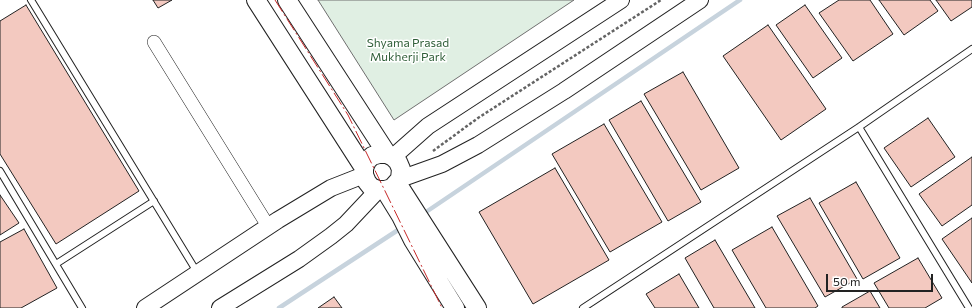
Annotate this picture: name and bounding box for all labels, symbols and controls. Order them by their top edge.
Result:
park label: Shyama Prasad Mukherji Park [367,36,449,64]
scale bar [828,266,935,292]
text: 50 m [833,274,861,288]

